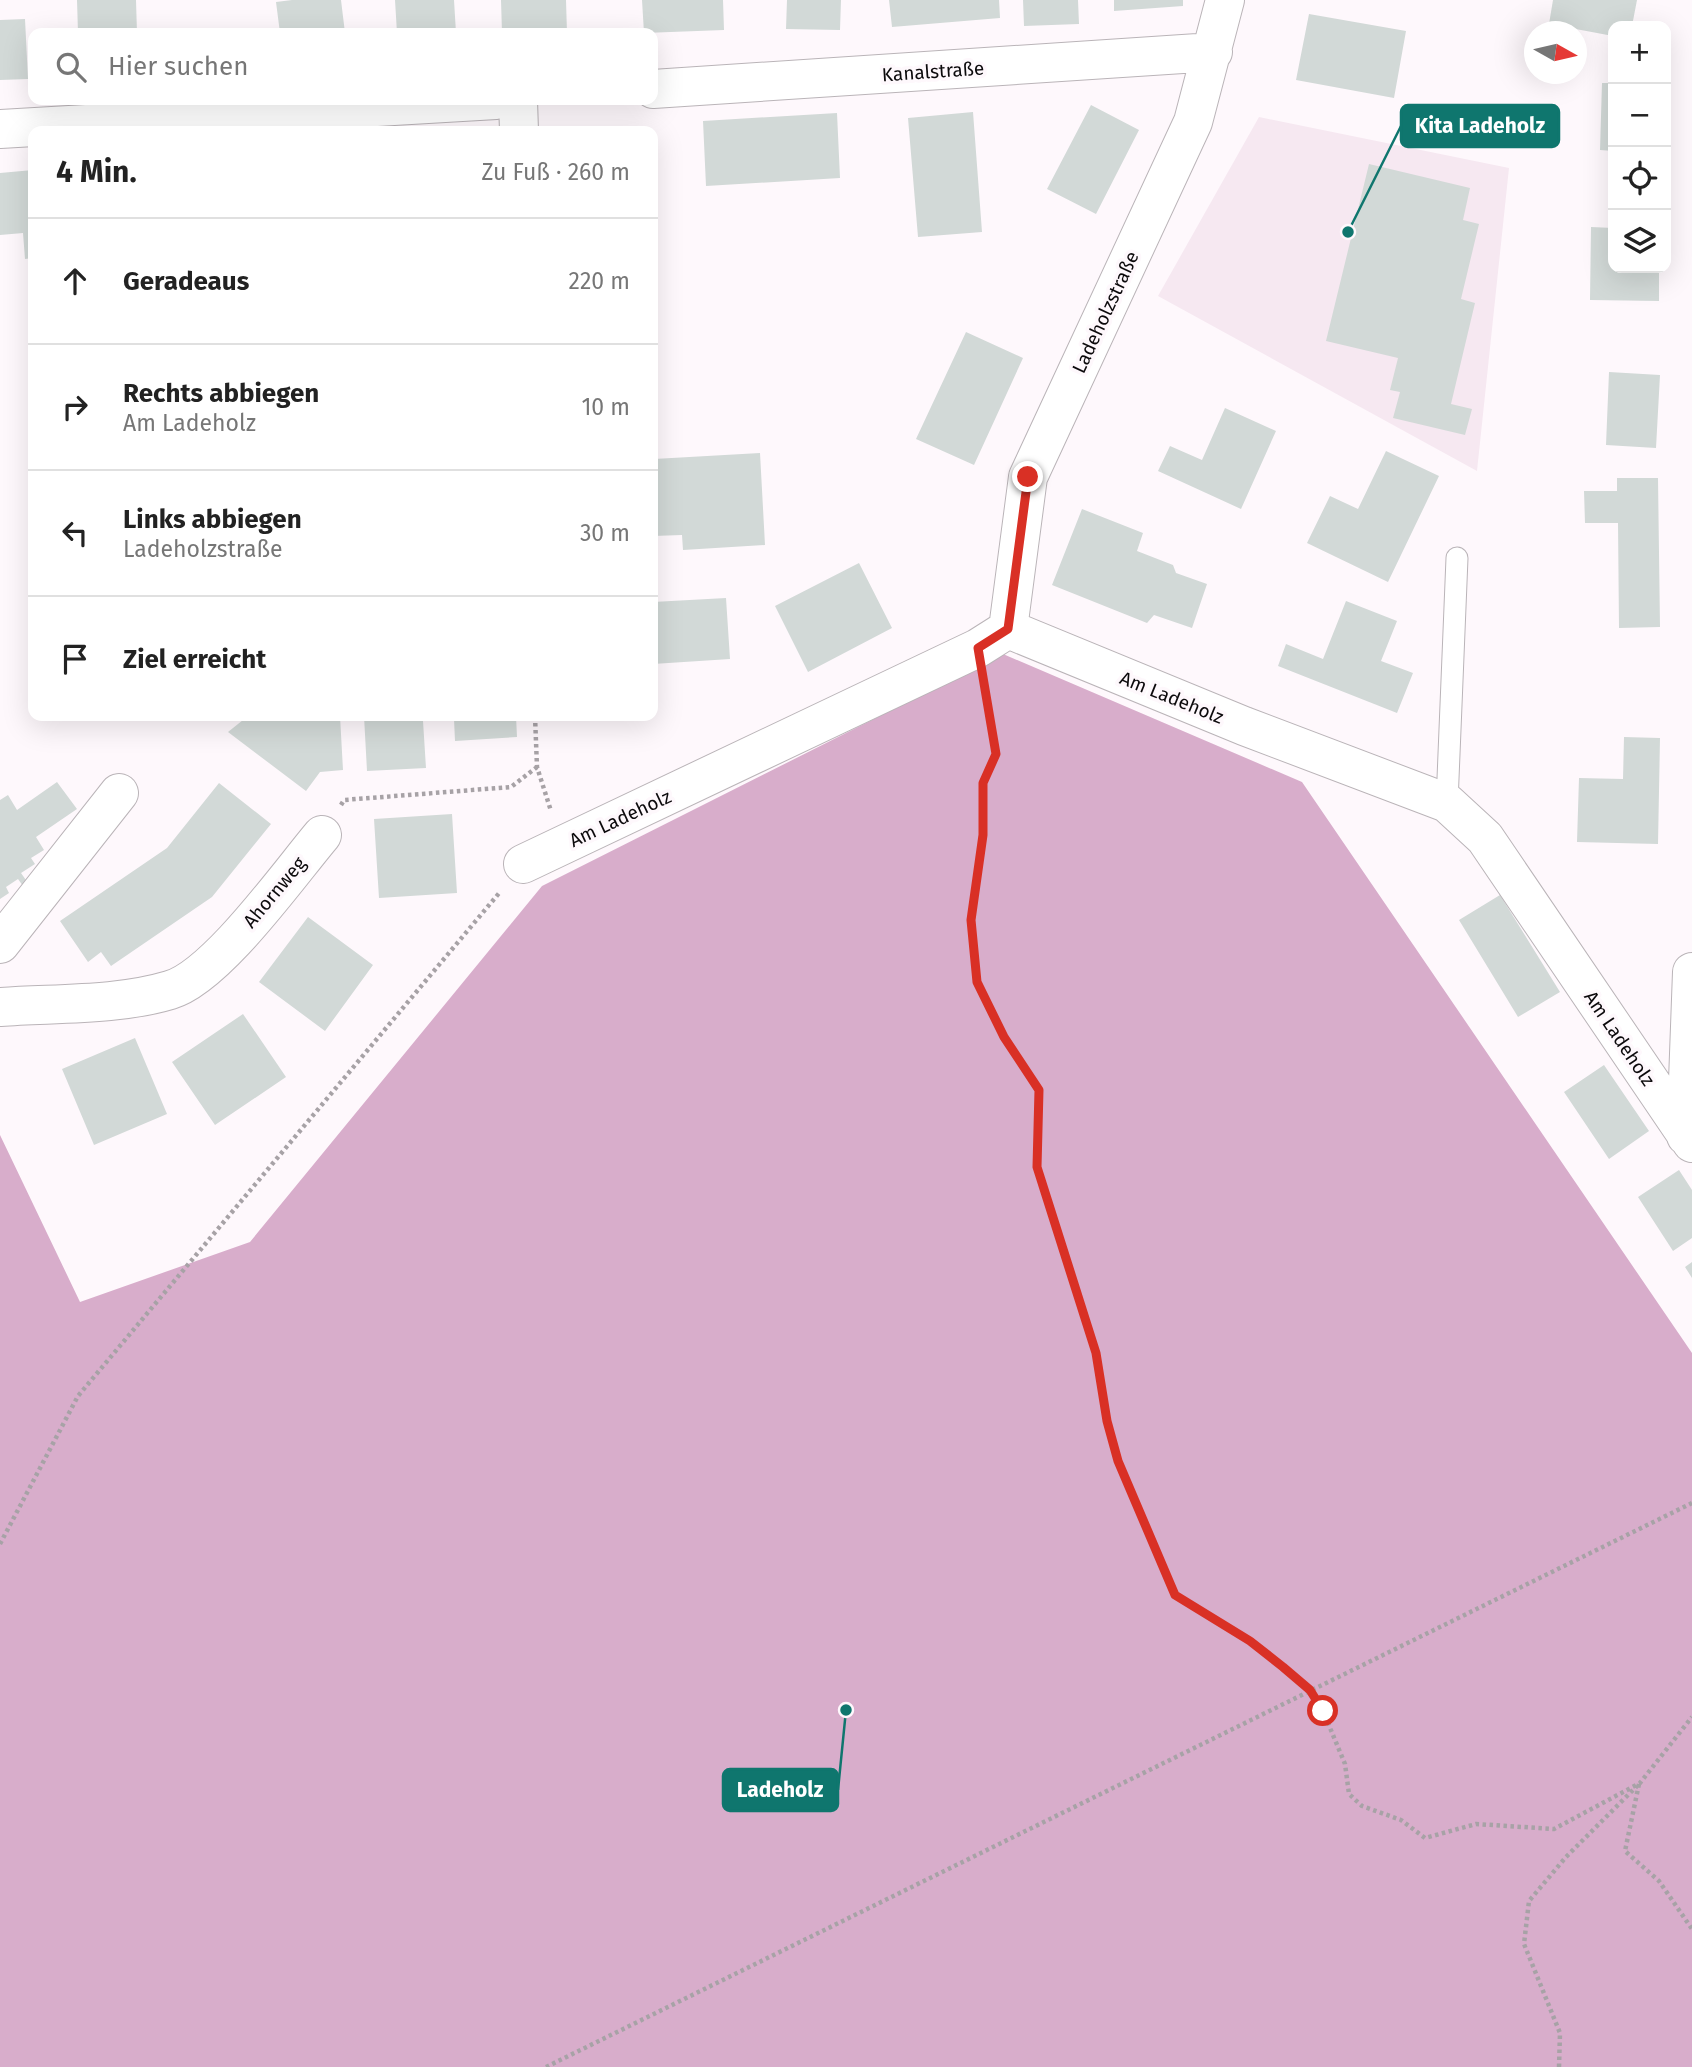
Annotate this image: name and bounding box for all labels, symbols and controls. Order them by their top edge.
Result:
north arrow [1524,21,1587,84]
map controls [1608,21,1671,273]
button: + [1608,21,1671,84]
search box [28,28,658,105]
icon: search [52,48,90,86]
text: Hier suchen [108,51,248,82]
street label: Kanalstraße [881,56,985,87]
button: − [1608,84,1671,147]
callout: Kita Ladeholz [1401,105,1559,147]
text: Kita Ladeholz [1415,113,1545,139]
button: locate [1608,147,1671,210]
text: 4 Min. [56,154,137,190]
text: Zu Fuß · 260 m [482,158,630,186]
button: layers [1608,210,1671,273]
street label: Ladeholzstraße [1067,248,1144,377]
icon: ahead [56,262,94,300]
text: Geradeaus [123,266,249,297]
text: 220 m [569,267,630,295]
text: Rechts abbiegen [123,378,319,409]
icon: right [56,388,94,426]
text: 10 m [581,393,630,421]
text: Am Ladeholz [123,409,256,437]
route end [1012,461,1043,492]
text: Links abbiegen [123,504,302,535]
icon: left [56,514,94,552]
text: 30 m [580,519,630,547]
text: Ladeholzstraße [123,535,283,563]
icon: arrive [56,640,94,678]
text: Ziel erreicht [123,644,266,675]
street label: Am Ladeholz [1117,666,1227,729]
street label: Am Ladeholz [566,785,675,852]
street label: Ahornweg [238,852,311,932]
street label: Am Ladeholz [1579,986,1660,1090]
route start [1307,1695,1338,1726]
callout: Ladeholz [723,1769,838,1811]
text: Ladeholz [737,1777,824,1803]

